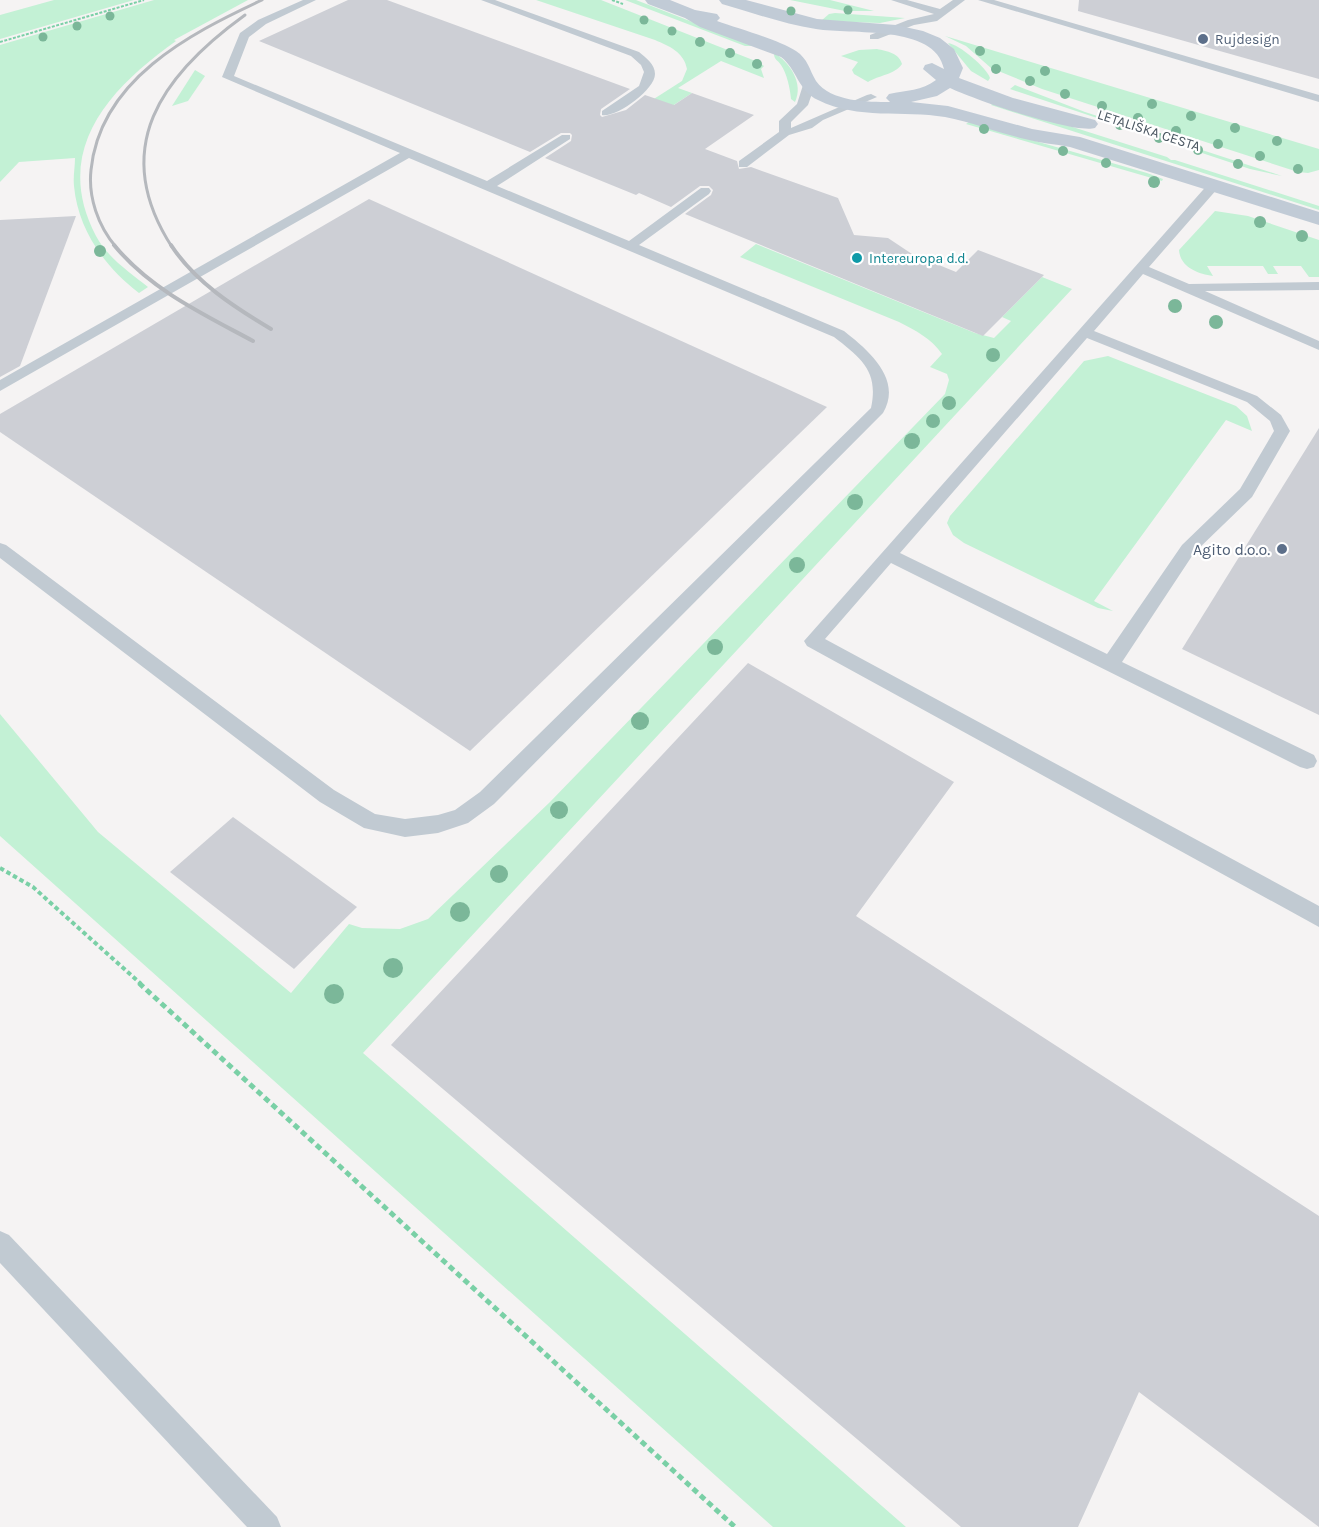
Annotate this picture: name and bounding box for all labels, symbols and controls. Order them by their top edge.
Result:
place label: Rujdesign [1215,31,1280,48]
marker: Rujdesign [1196,32,1210,46]
street label: LETALIŠKA CESTA [1095,106,1202,155]
place label: Intereuropa d.d. [869,250,969,267]
marker: Intereuropa d.d. [850,251,864,265]
place label: Agito d.o.o. [1193,540,1270,559]
marker: Agito d.o.o. [1275,542,1289,556]

